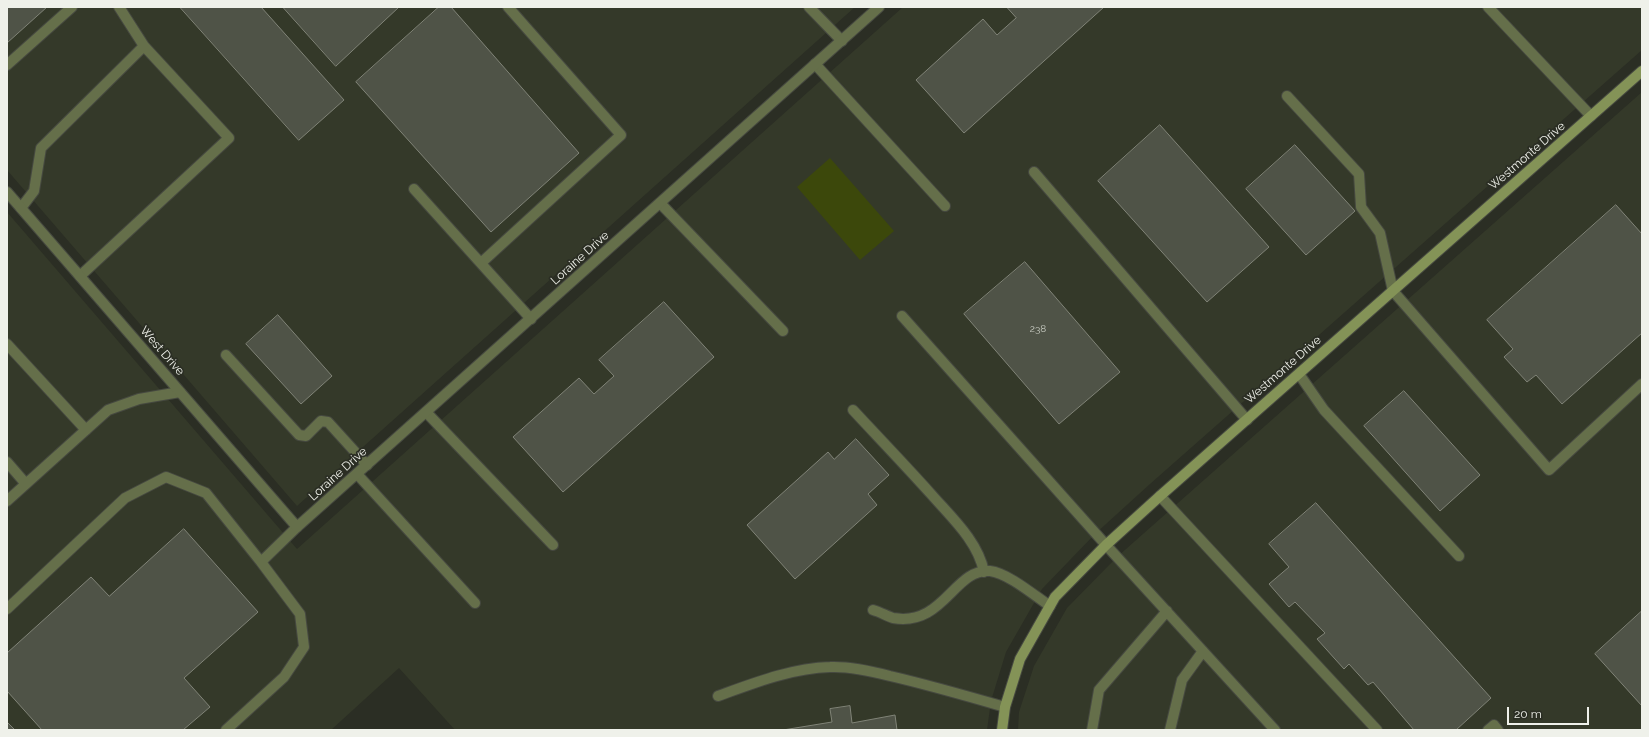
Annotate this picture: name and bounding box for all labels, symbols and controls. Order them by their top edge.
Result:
street label: Westmonte Drive [1486,119,1568,193]
street label: Loraine Drive [548,228,612,288]
house number: 238 [1030,323,1046,335]
street label: West Drive [137,324,187,378]
street label: Westmonte Drive [1242,333,1324,407]
street label: Loraine Drive [306,444,370,504]
scale bar [1509,699,1591,725]
text: 20 m [1514,707,1542,721]

